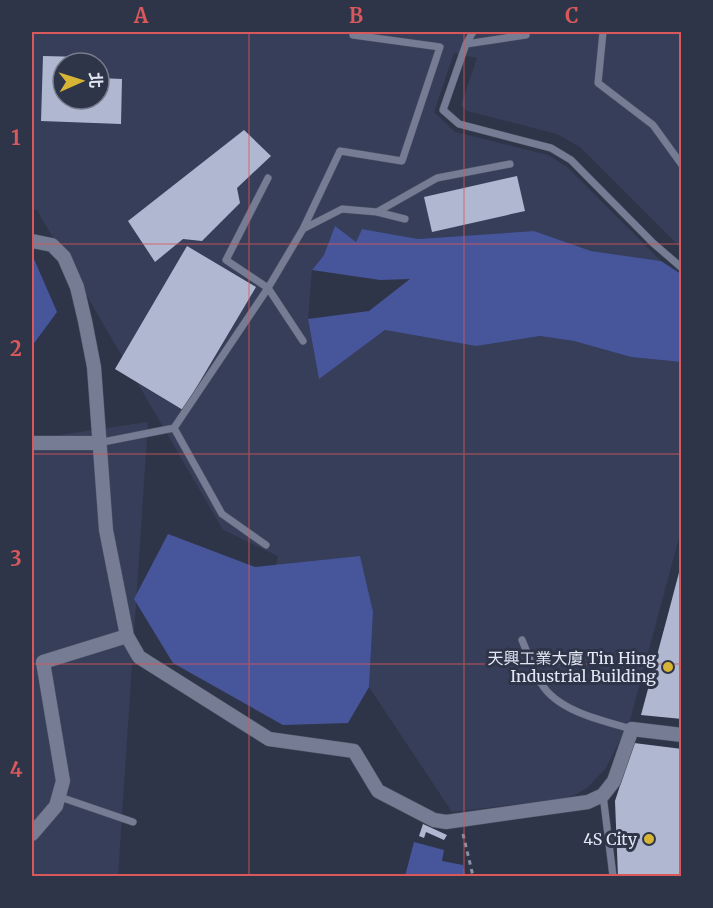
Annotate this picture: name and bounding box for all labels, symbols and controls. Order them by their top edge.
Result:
text: A [133,3,149,28]
text: B [349,3,363,28]
text: C [565,3,579,28]
north arrow [51,51,111,111]
text: 北 [86,72,106,89]
text: 1 [11,125,21,150]
text: 2 [10,336,22,361]
text: 3 [10,546,22,571]
place label: 天興工業大廈 Tin Hing Industrial Building [487,648,656,686]
marker: 天興工業大廈 Tin Hing Industrial Building [661,660,675,674]
text: 4 [10,757,23,782]
place label: 4S City [583,829,638,849]
marker: 4S City [642,832,656,846]

